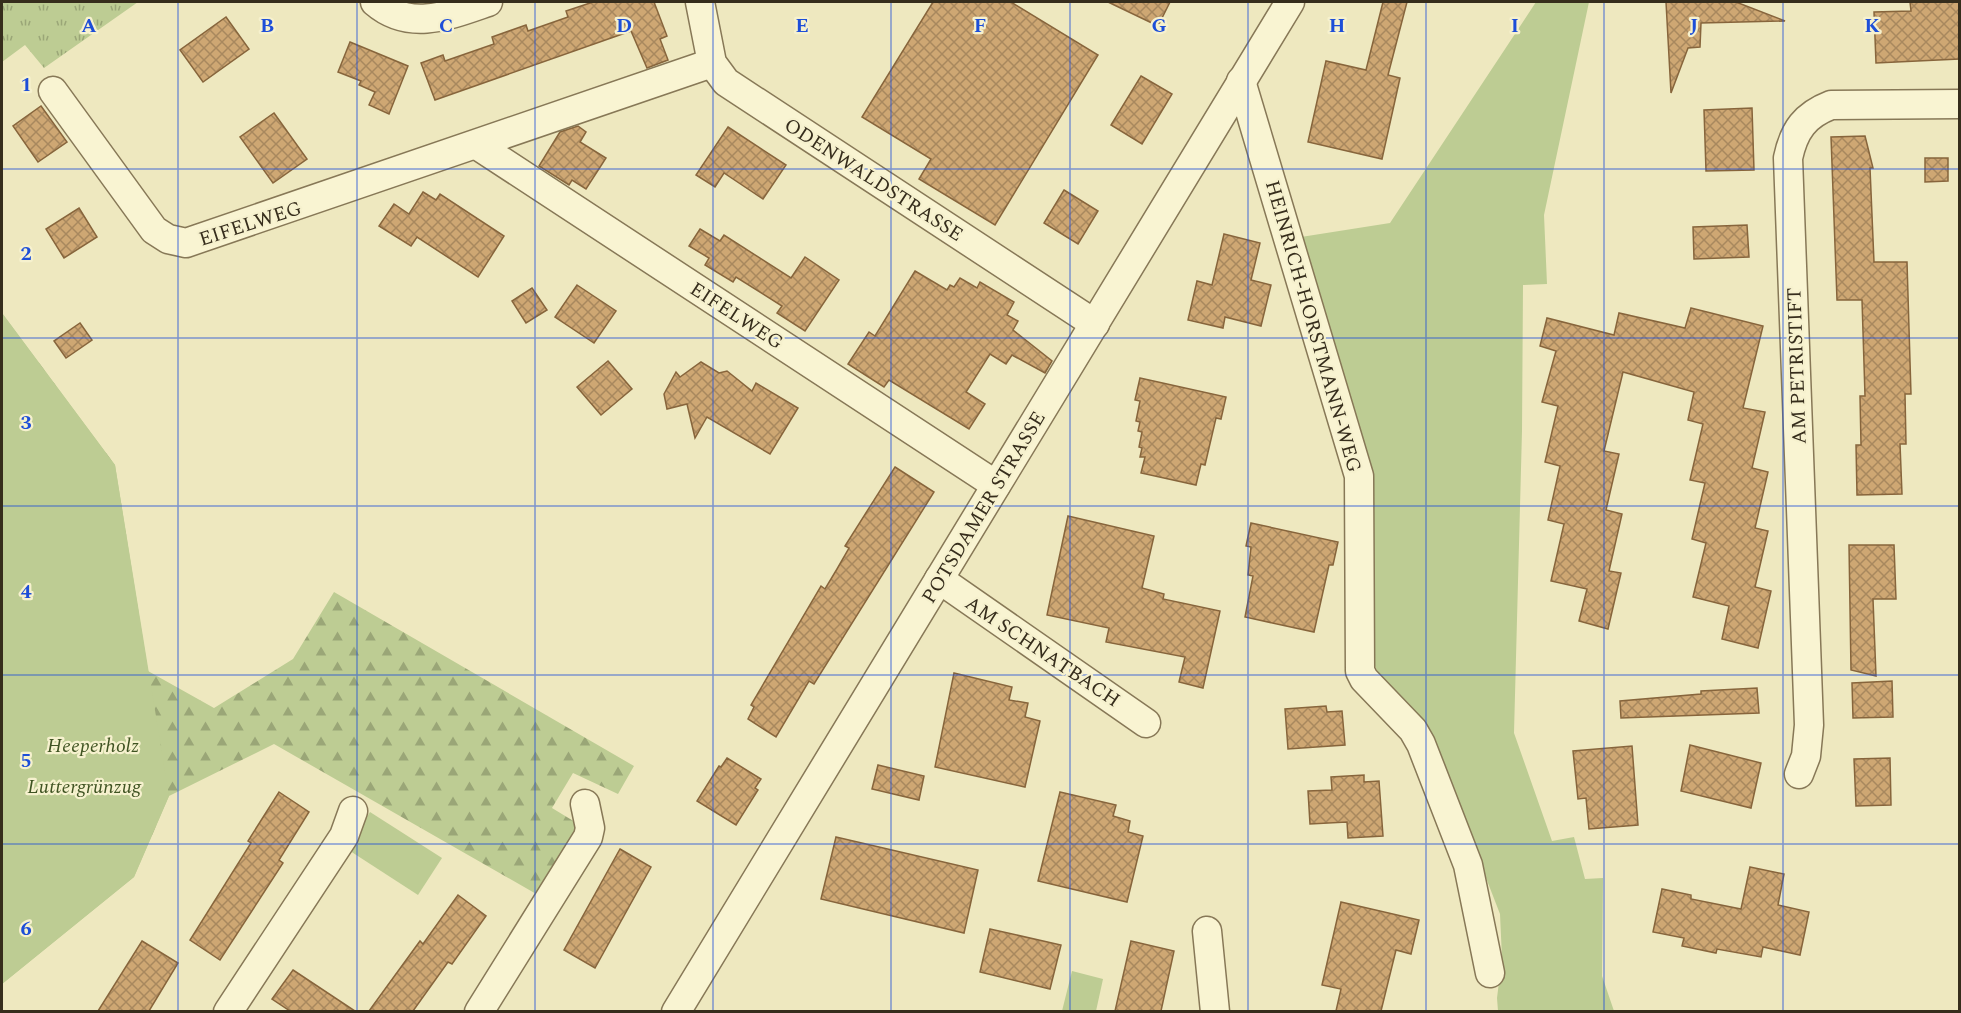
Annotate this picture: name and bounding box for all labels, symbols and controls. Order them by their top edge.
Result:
text: A [81,11,97,41]
text: B [260,11,274,41]
text: C [439,11,453,41]
text: D [616,11,632,41]
text: E [795,11,809,41]
text: F [974,11,986,41]
text: G [1151,11,1167,41]
text: H [1329,11,1345,41]
text: I [1511,11,1519,41]
text: J [1690,11,1698,41]
text: K [1864,11,1880,41]
text: 1 [20,70,32,100]
street label: ODENWALDSTRASSE [778,110,969,249]
street label: HEINRICH-HORSTMANN-WEG [1257,177,1369,476]
street label: EIFELWEG [195,193,306,255]
text: 2 [20,239,32,269]
street label: EIFELWEG [684,274,789,357]
street label: AM PETRISTIFT [1779,287,1815,445]
street label: POTSDAMER STRASSE [914,406,1053,610]
text: 3 [20,408,32,438]
text: 4 [20,577,32,607]
street label: AM SCHNATBACH [959,589,1126,715]
park label: Heeperholz [47,731,139,761]
text: 5 [20,746,32,776]
park label: Luttergrünzug [27,772,142,802]
text: 6 [20,914,32,944]

